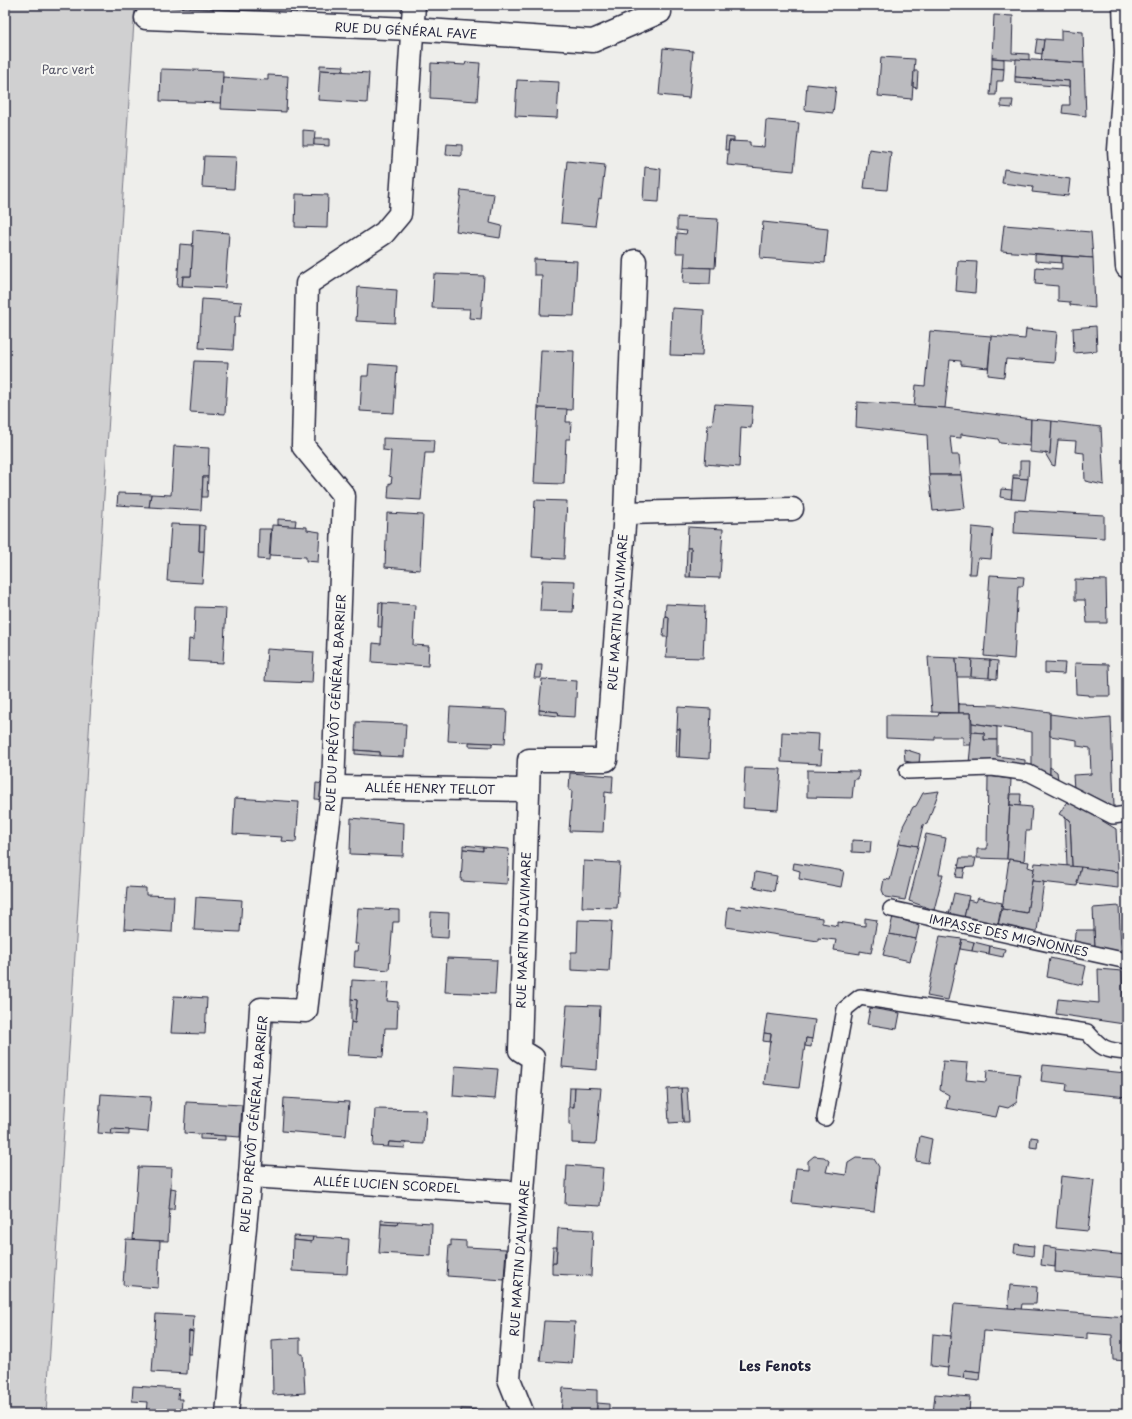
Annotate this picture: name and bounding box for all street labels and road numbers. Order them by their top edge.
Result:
street label: RUE DU GÉNÉRAL FAVE [334,17,478,43]
street label: RUE MARTIN D'ALVIMARE [603,533,631,691]
street label: RUE DU PRÉVÔT GÉNÉRAL BARRIER [320,594,350,812]
street label: ALLÉE HENRY TELLOT [365,778,496,798]
street label: RUE MARTIN D'ALVIMARE [511,851,535,1009]
street label: IMPASSE DES MIGNONNES [928,909,1090,961]
street label: RUE DU PRÉVÔT GÉNÉRAL BARRIER [235,1015,271,1233]
street label: ALLÉE LUCIEN SCORDEL [313,1171,461,1197]
street label: RUE MARTIN D'ALVIMARE [505,1179,533,1337]

